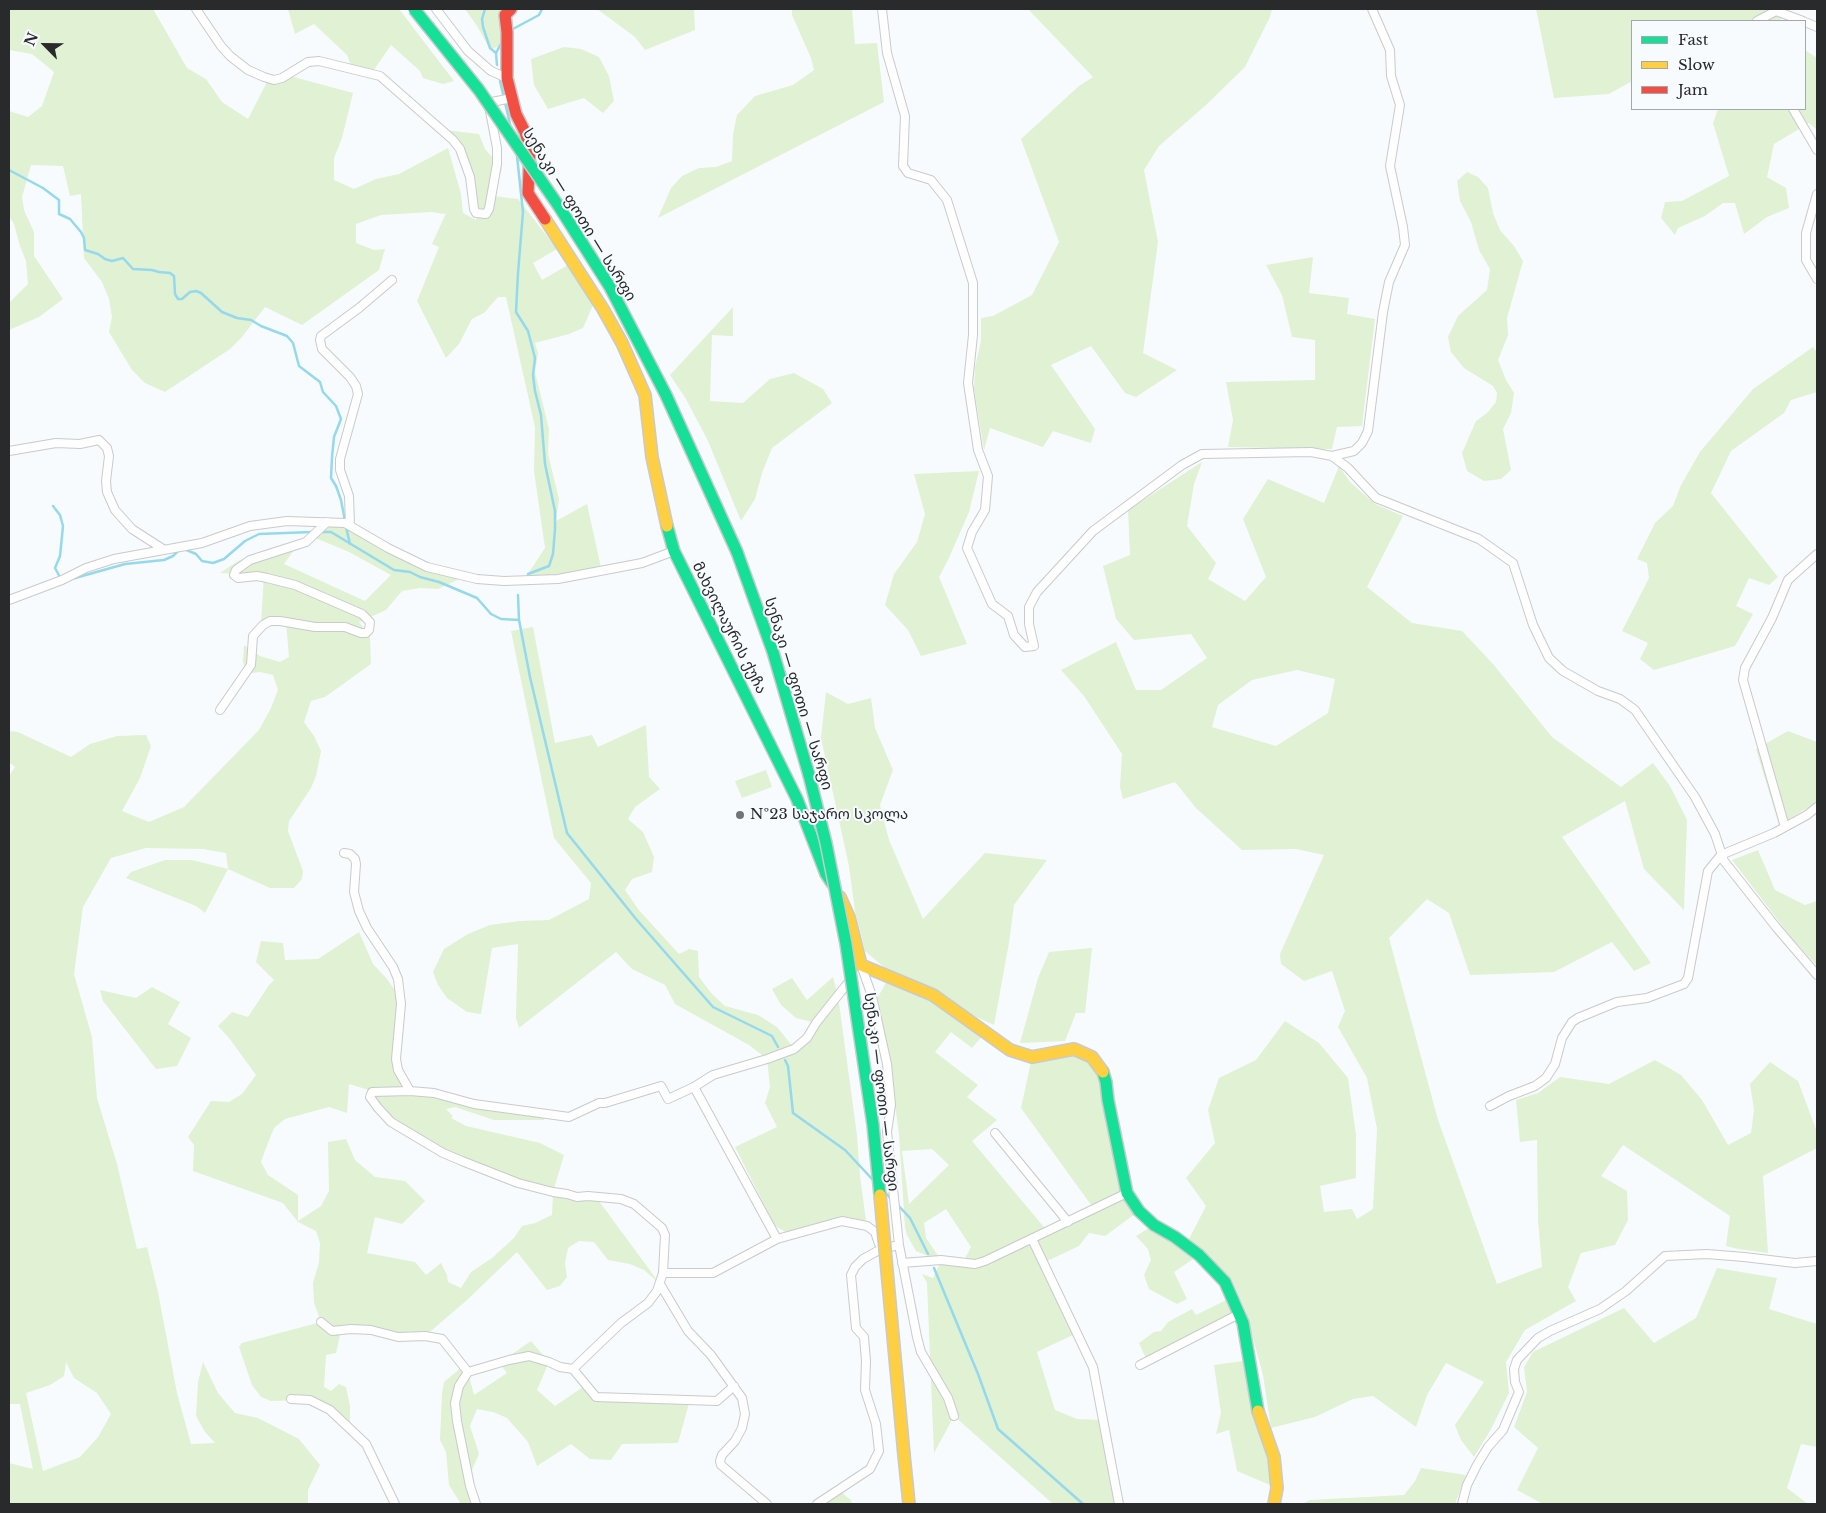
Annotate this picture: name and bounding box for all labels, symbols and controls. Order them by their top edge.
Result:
north arrow [20,20,70,70]
legend [1631,20,1806,110]
text: N [20,30,42,49]
text: Fast [1678,30,1708,49]
text: Slow [1678,55,1715,74]
text: Jam [1678,80,1708,99]
street label: სენაკი — ფოთი — სარფი [518,125,640,305]
street label: მახვილაურის ქუჩა [688,559,770,697]
street label: სენაკი — ფოთი — სარფი [760,596,836,792]
place label: №23 საჯარო სკოლა [750,806,908,824]
marker: №23 საჯარო სკოლა [734,809,746,821]
street label: სენაკი — ფოთი — სარფი [860,992,902,1192]

